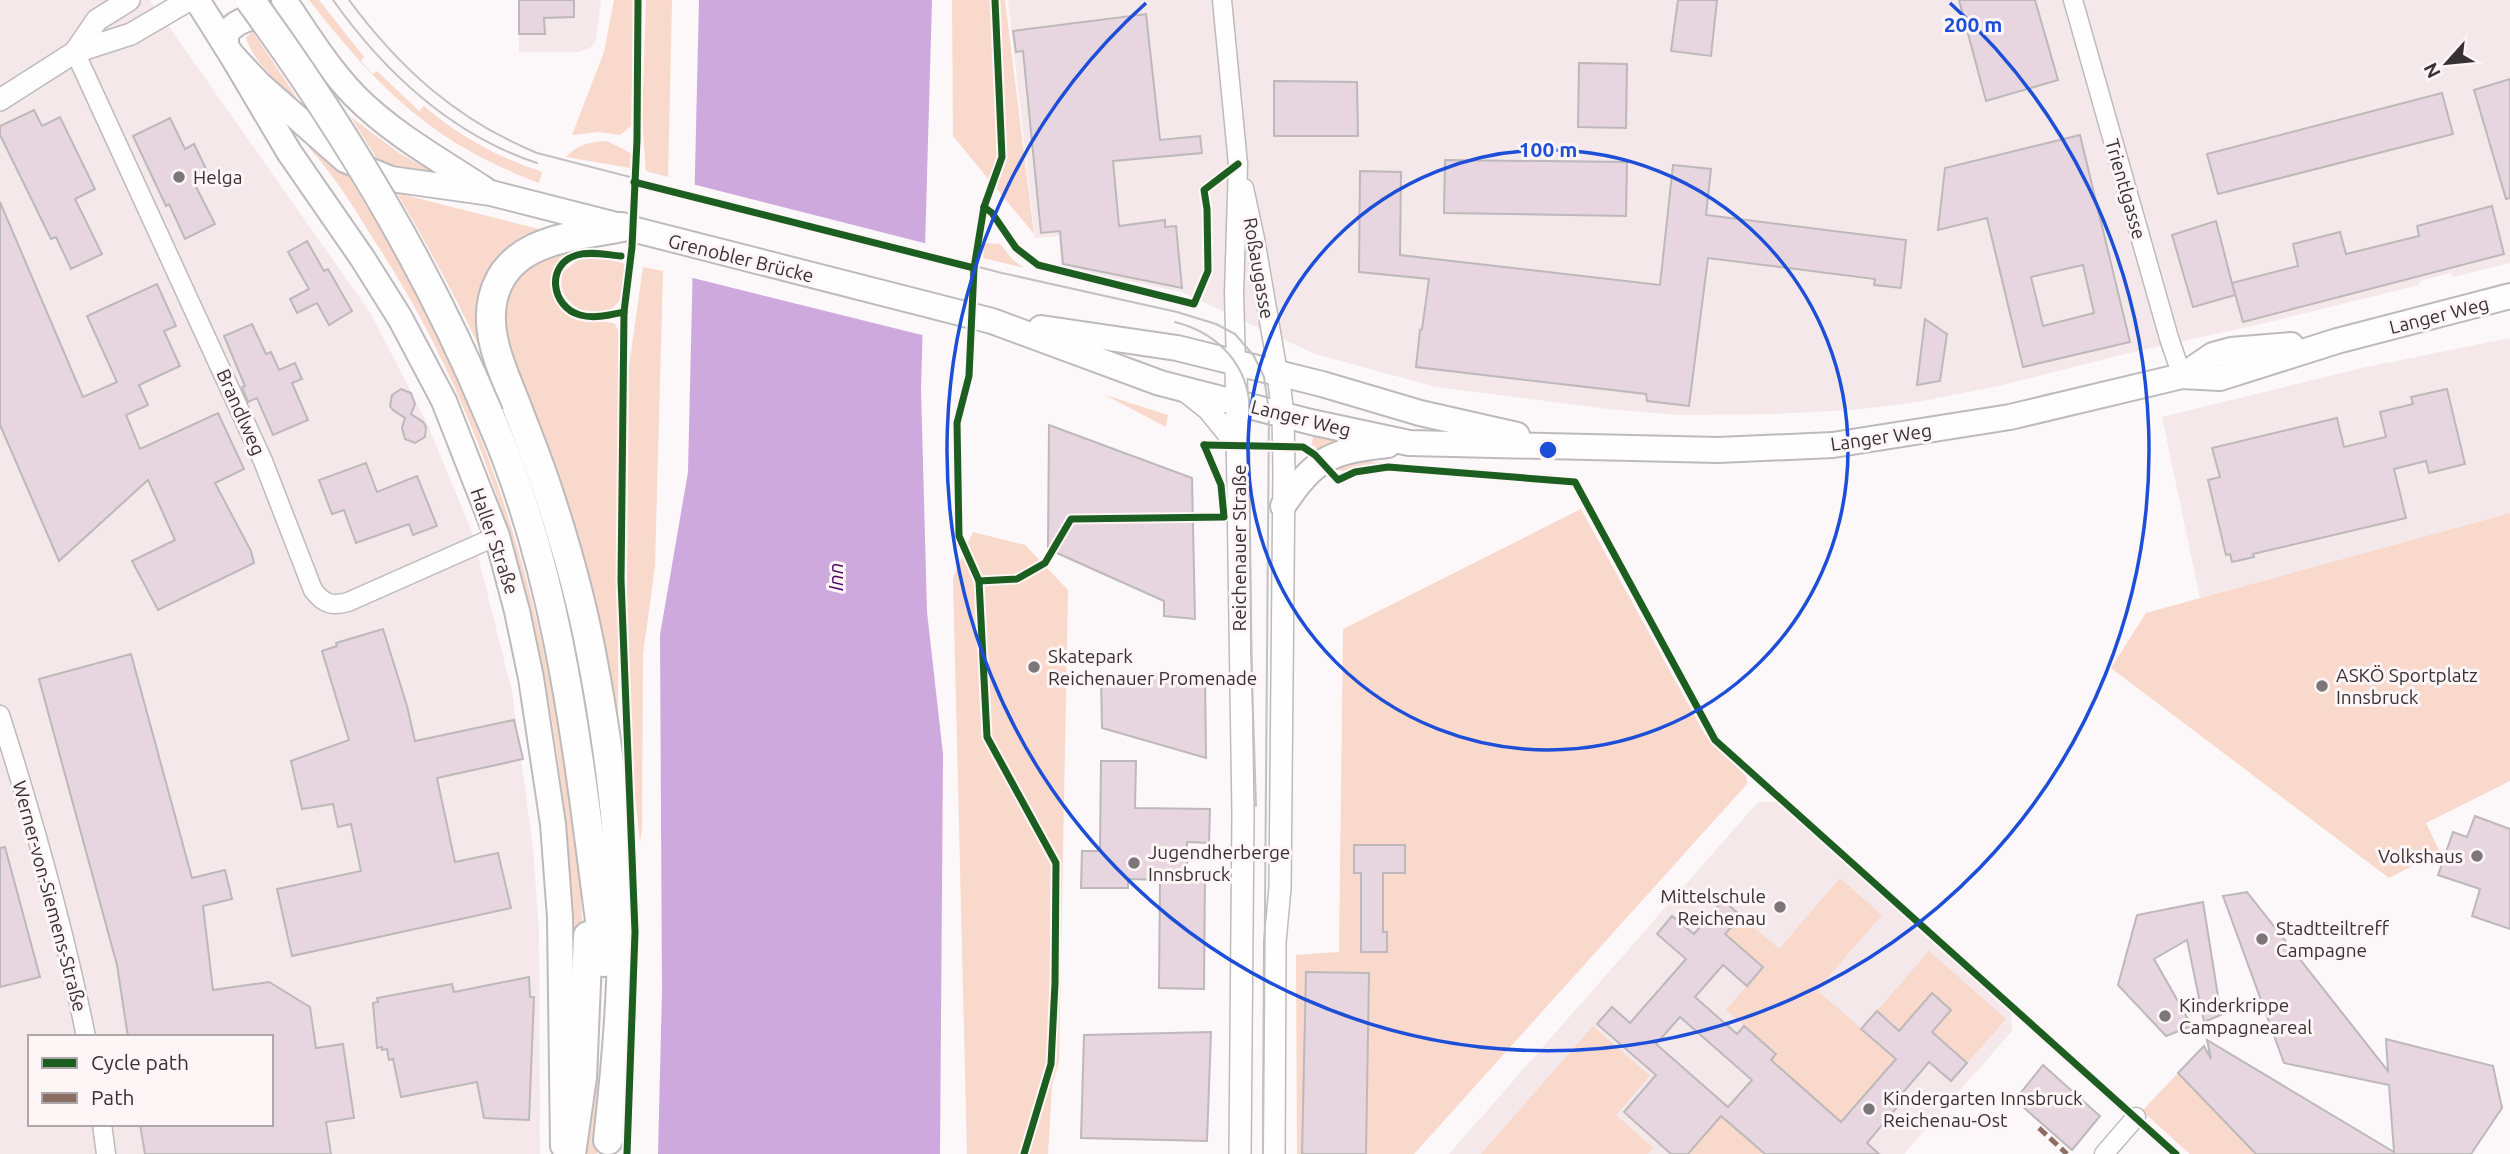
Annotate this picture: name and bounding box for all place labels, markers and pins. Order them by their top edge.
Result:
place label: Helga [193,166,242,188]
marker: Helga [171,169,187,185]
centre of rings [1536,438,1560,462]
place label: Skatepark Reichenauer Promenade [1048,645,1257,689]
marker: Skatepark Reichenauer Promenade [1026,659,1042,675]
place label: ASKÖ Sportplatz Innsbruck [2336,664,2478,708]
marker: ASKÖ Sportplatz Innsbruck [2314,678,2330,694]
place label: Jugendherberge Innsbruck [1148,841,1290,885]
place label: Volkshaus [2378,845,2463,867]
marker: Volkshaus [2469,848,2485,864]
marker: Jugendherberge Innsbruck [1126,855,1142,871]
place label: Mittelschule Reichenau [1660,885,1766,929]
marker: Mittelschule Reichenau [1772,899,1788,915]
place label: Stadtteiltreff Campagne [2276,917,2389,961]
marker: Stadtteiltreff Campagne [2254,931,2270,947]
place label: Kinderkrippe Campagneareal [2179,994,2312,1038]
marker: Kinderkrippe Campagneareal [2157,1008,2173,1024]
place label: Kindergarten Innsbruck Reichenau-Ost [1883,1087,2083,1131]
marker: Kindergarten Innsbruck Reichenau-Ost [1861,1101,1877,1117]

